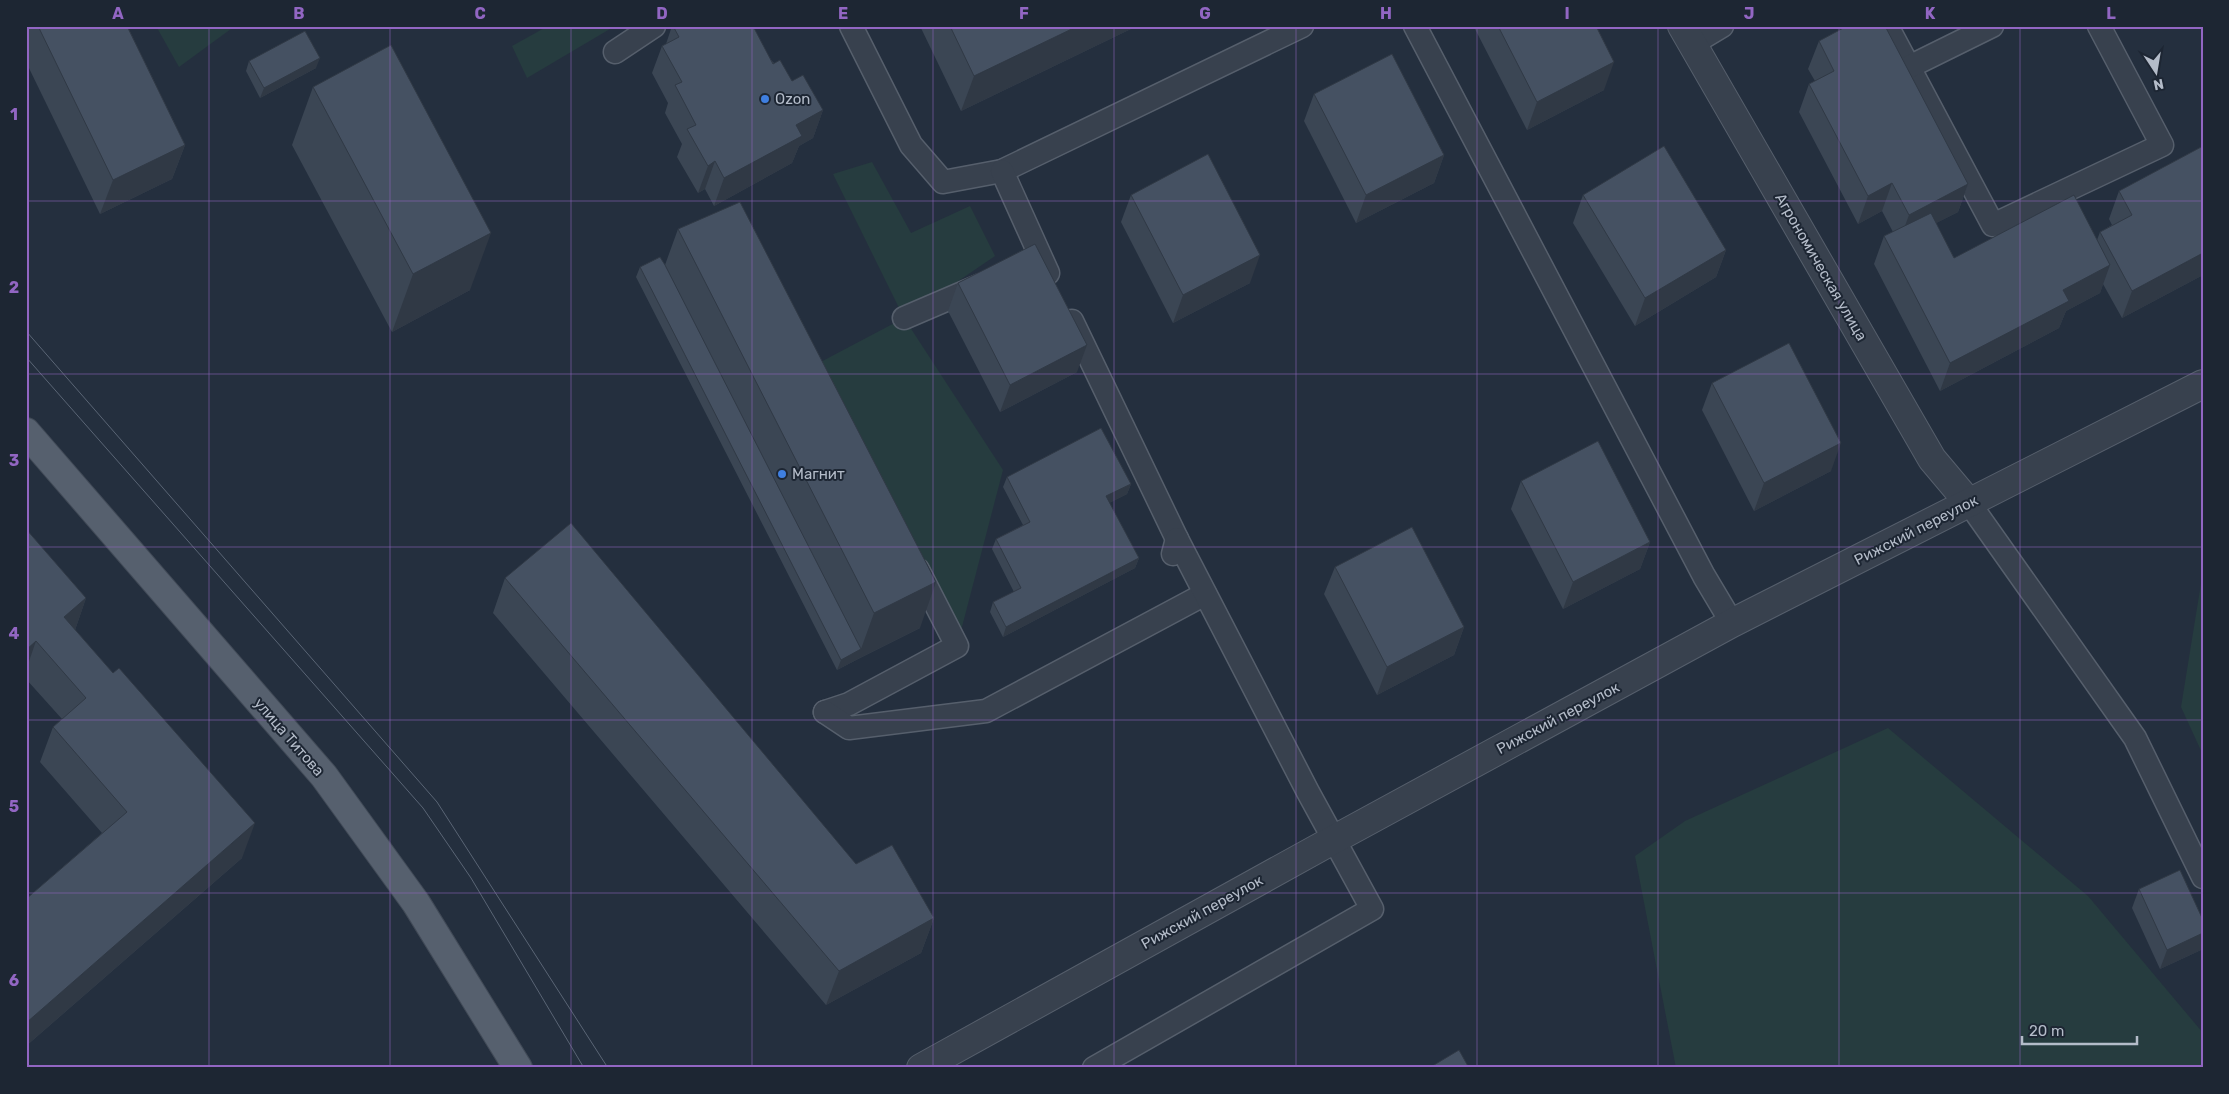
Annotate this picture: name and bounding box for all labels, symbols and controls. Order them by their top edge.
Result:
text: A [112,4,124,23]
text: B [293,4,305,23]
text: C [474,4,486,23]
text: D [656,4,668,23]
text: E [838,4,848,23]
text: F [1019,4,1029,23]
text: G [1199,4,1211,23]
text: H [1380,4,1392,23]
text: I [1564,4,1570,23]
text: J [1744,4,1754,23]
text: K [1925,4,1936,23]
text: L [2106,4,2116,23]
north arrow [2132,48,2182,98]
text: N [2152,75,2165,94]
place label: Ozon [775,90,810,108]
marker: Ozon [759,93,771,105]
text: 1 [10,105,18,124]
street label: Агрономическая улица [1771,190,1871,344]
text: 2 [9,278,19,297]
text: 3 [9,451,19,470]
place label: Магнит [792,465,845,483]
marker: Магнит [776,468,788,480]
street label: Рижский переулок [1851,491,1981,569]
text: 4 [9,624,20,643]
street label: Рижский переулок [1494,678,1622,758]
street label: улица Титова [250,694,328,780]
text: 5 [9,797,19,816]
street label: Рижский переулок [1138,871,1266,953]
text: 6 [9,971,19,990]
scale bar [2022,1014,2136,1046]
text: 20 m [2029,1022,2064,1040]

